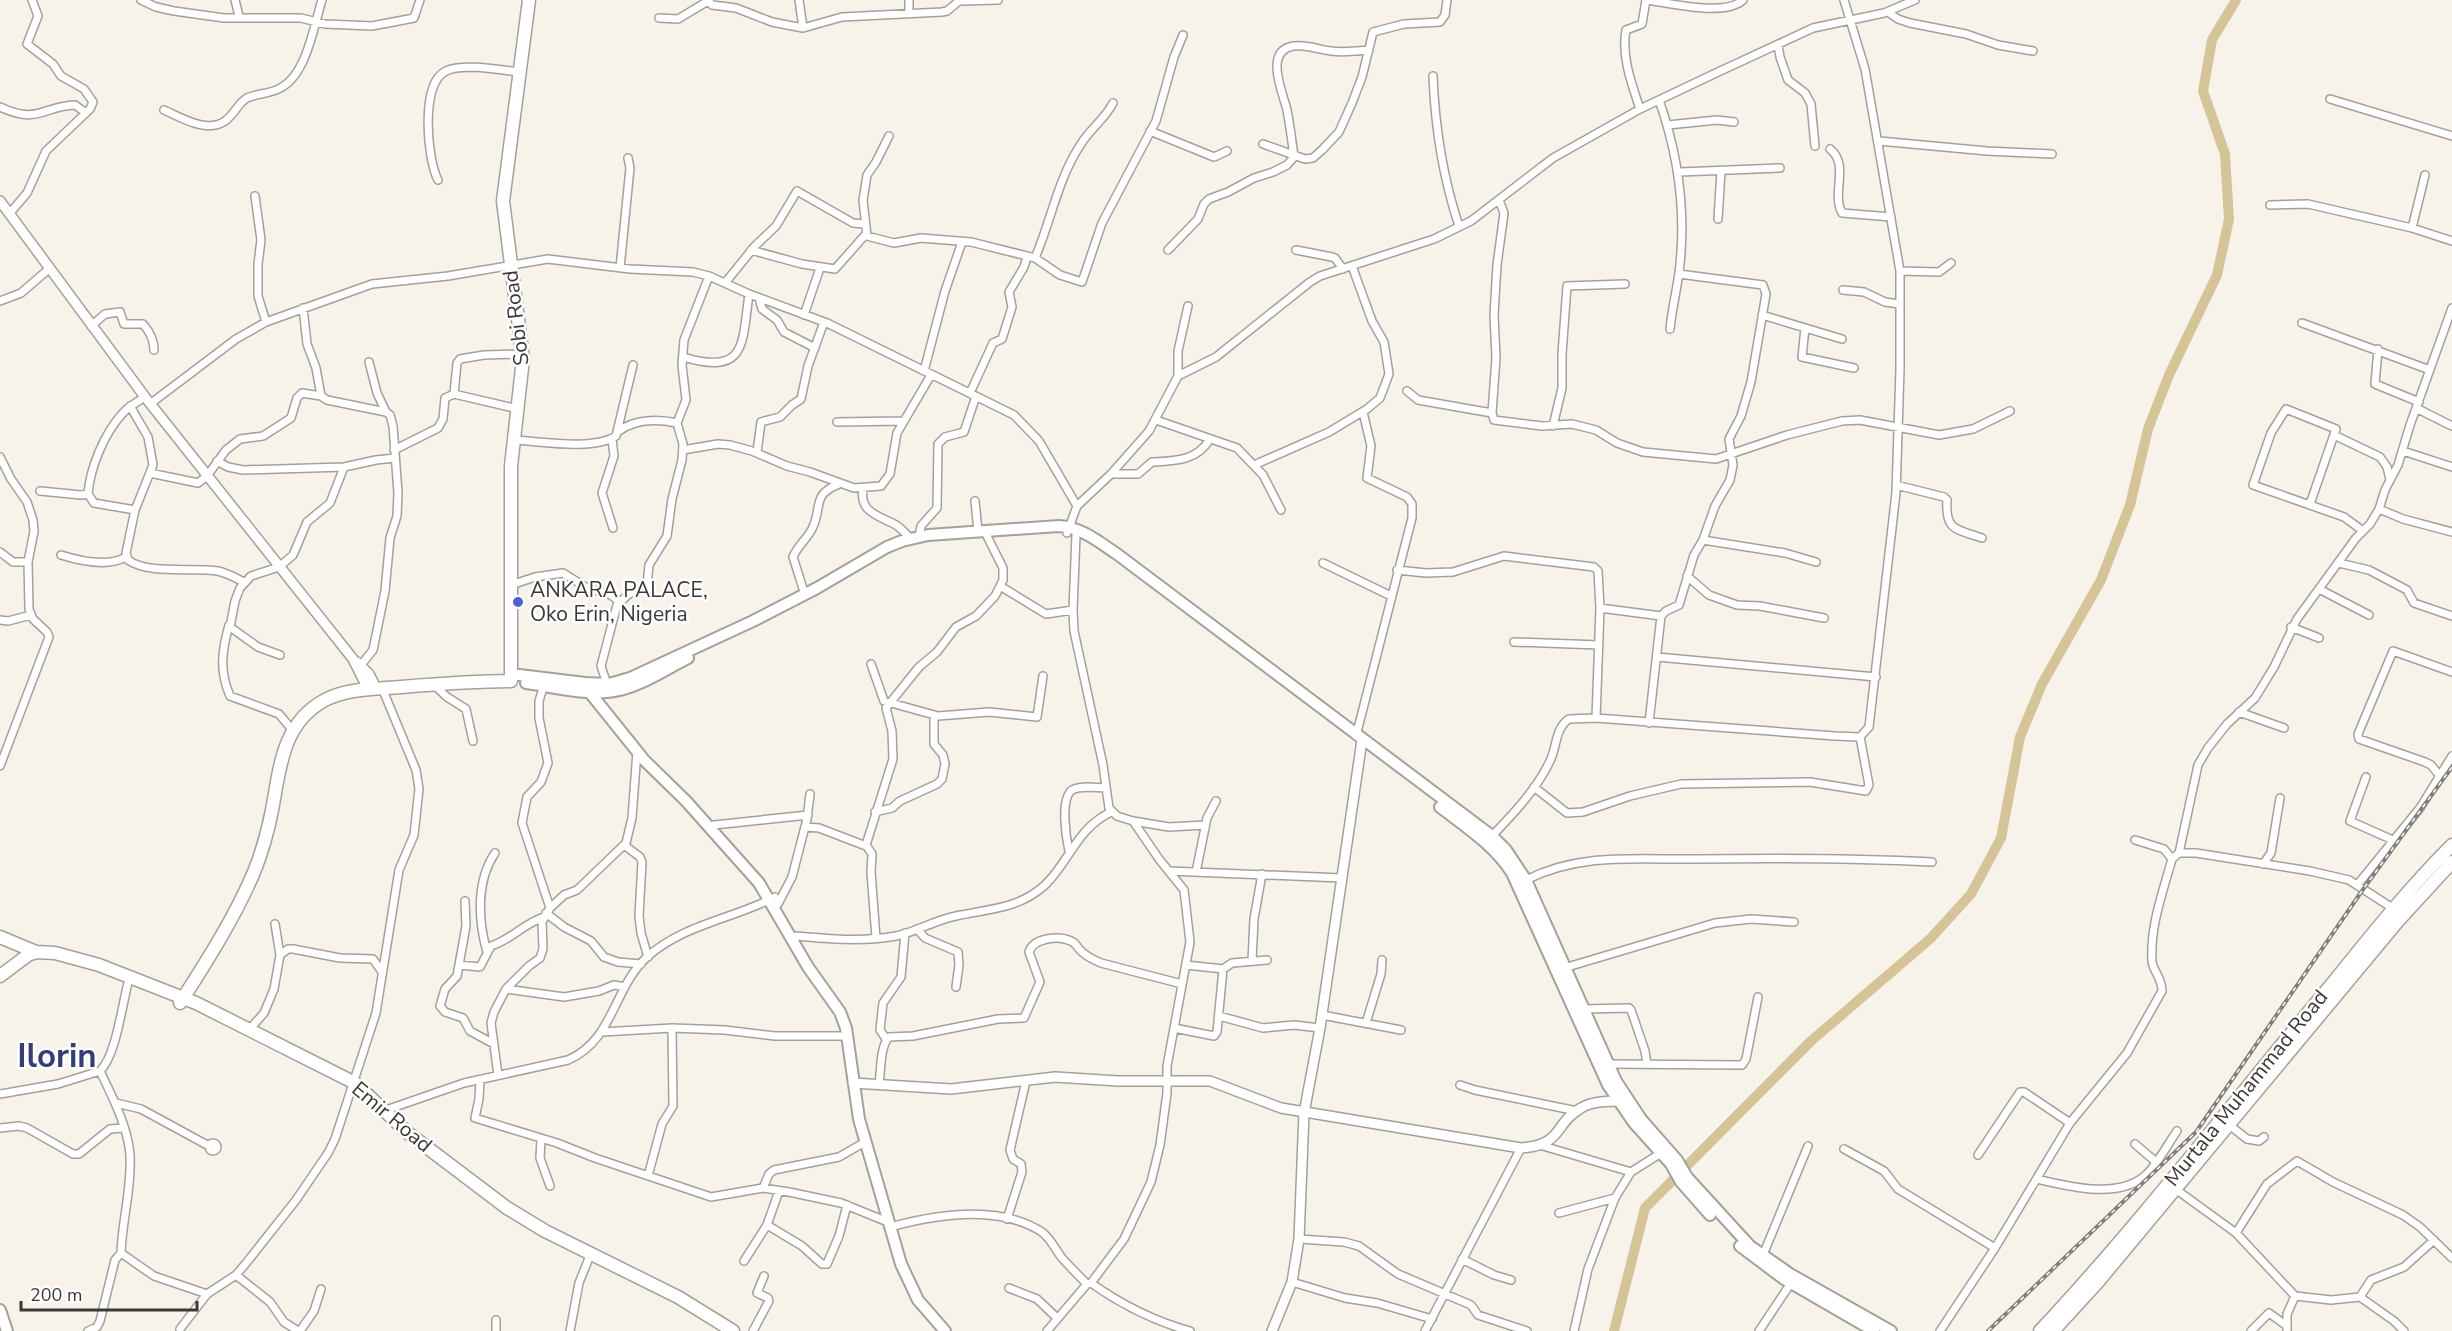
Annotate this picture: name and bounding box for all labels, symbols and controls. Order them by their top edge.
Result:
street label: Sobi Road [496,269,536,367]
place label: ANKARA PALACE, Oko Erin, Nigeria [530,576,708,628]
marker: ANKARA PALACE, Oko Erin, Nigeria [511,595,525,609]
street label: Murtala Muhammad Road [2158,984,2334,1192]
district label: Ilorin [17,1034,97,1079]
street label: Emir Road [346,1075,438,1159]
scale bar [21,1274,196,1312]
text: 200 m [30,1283,82,1307]

